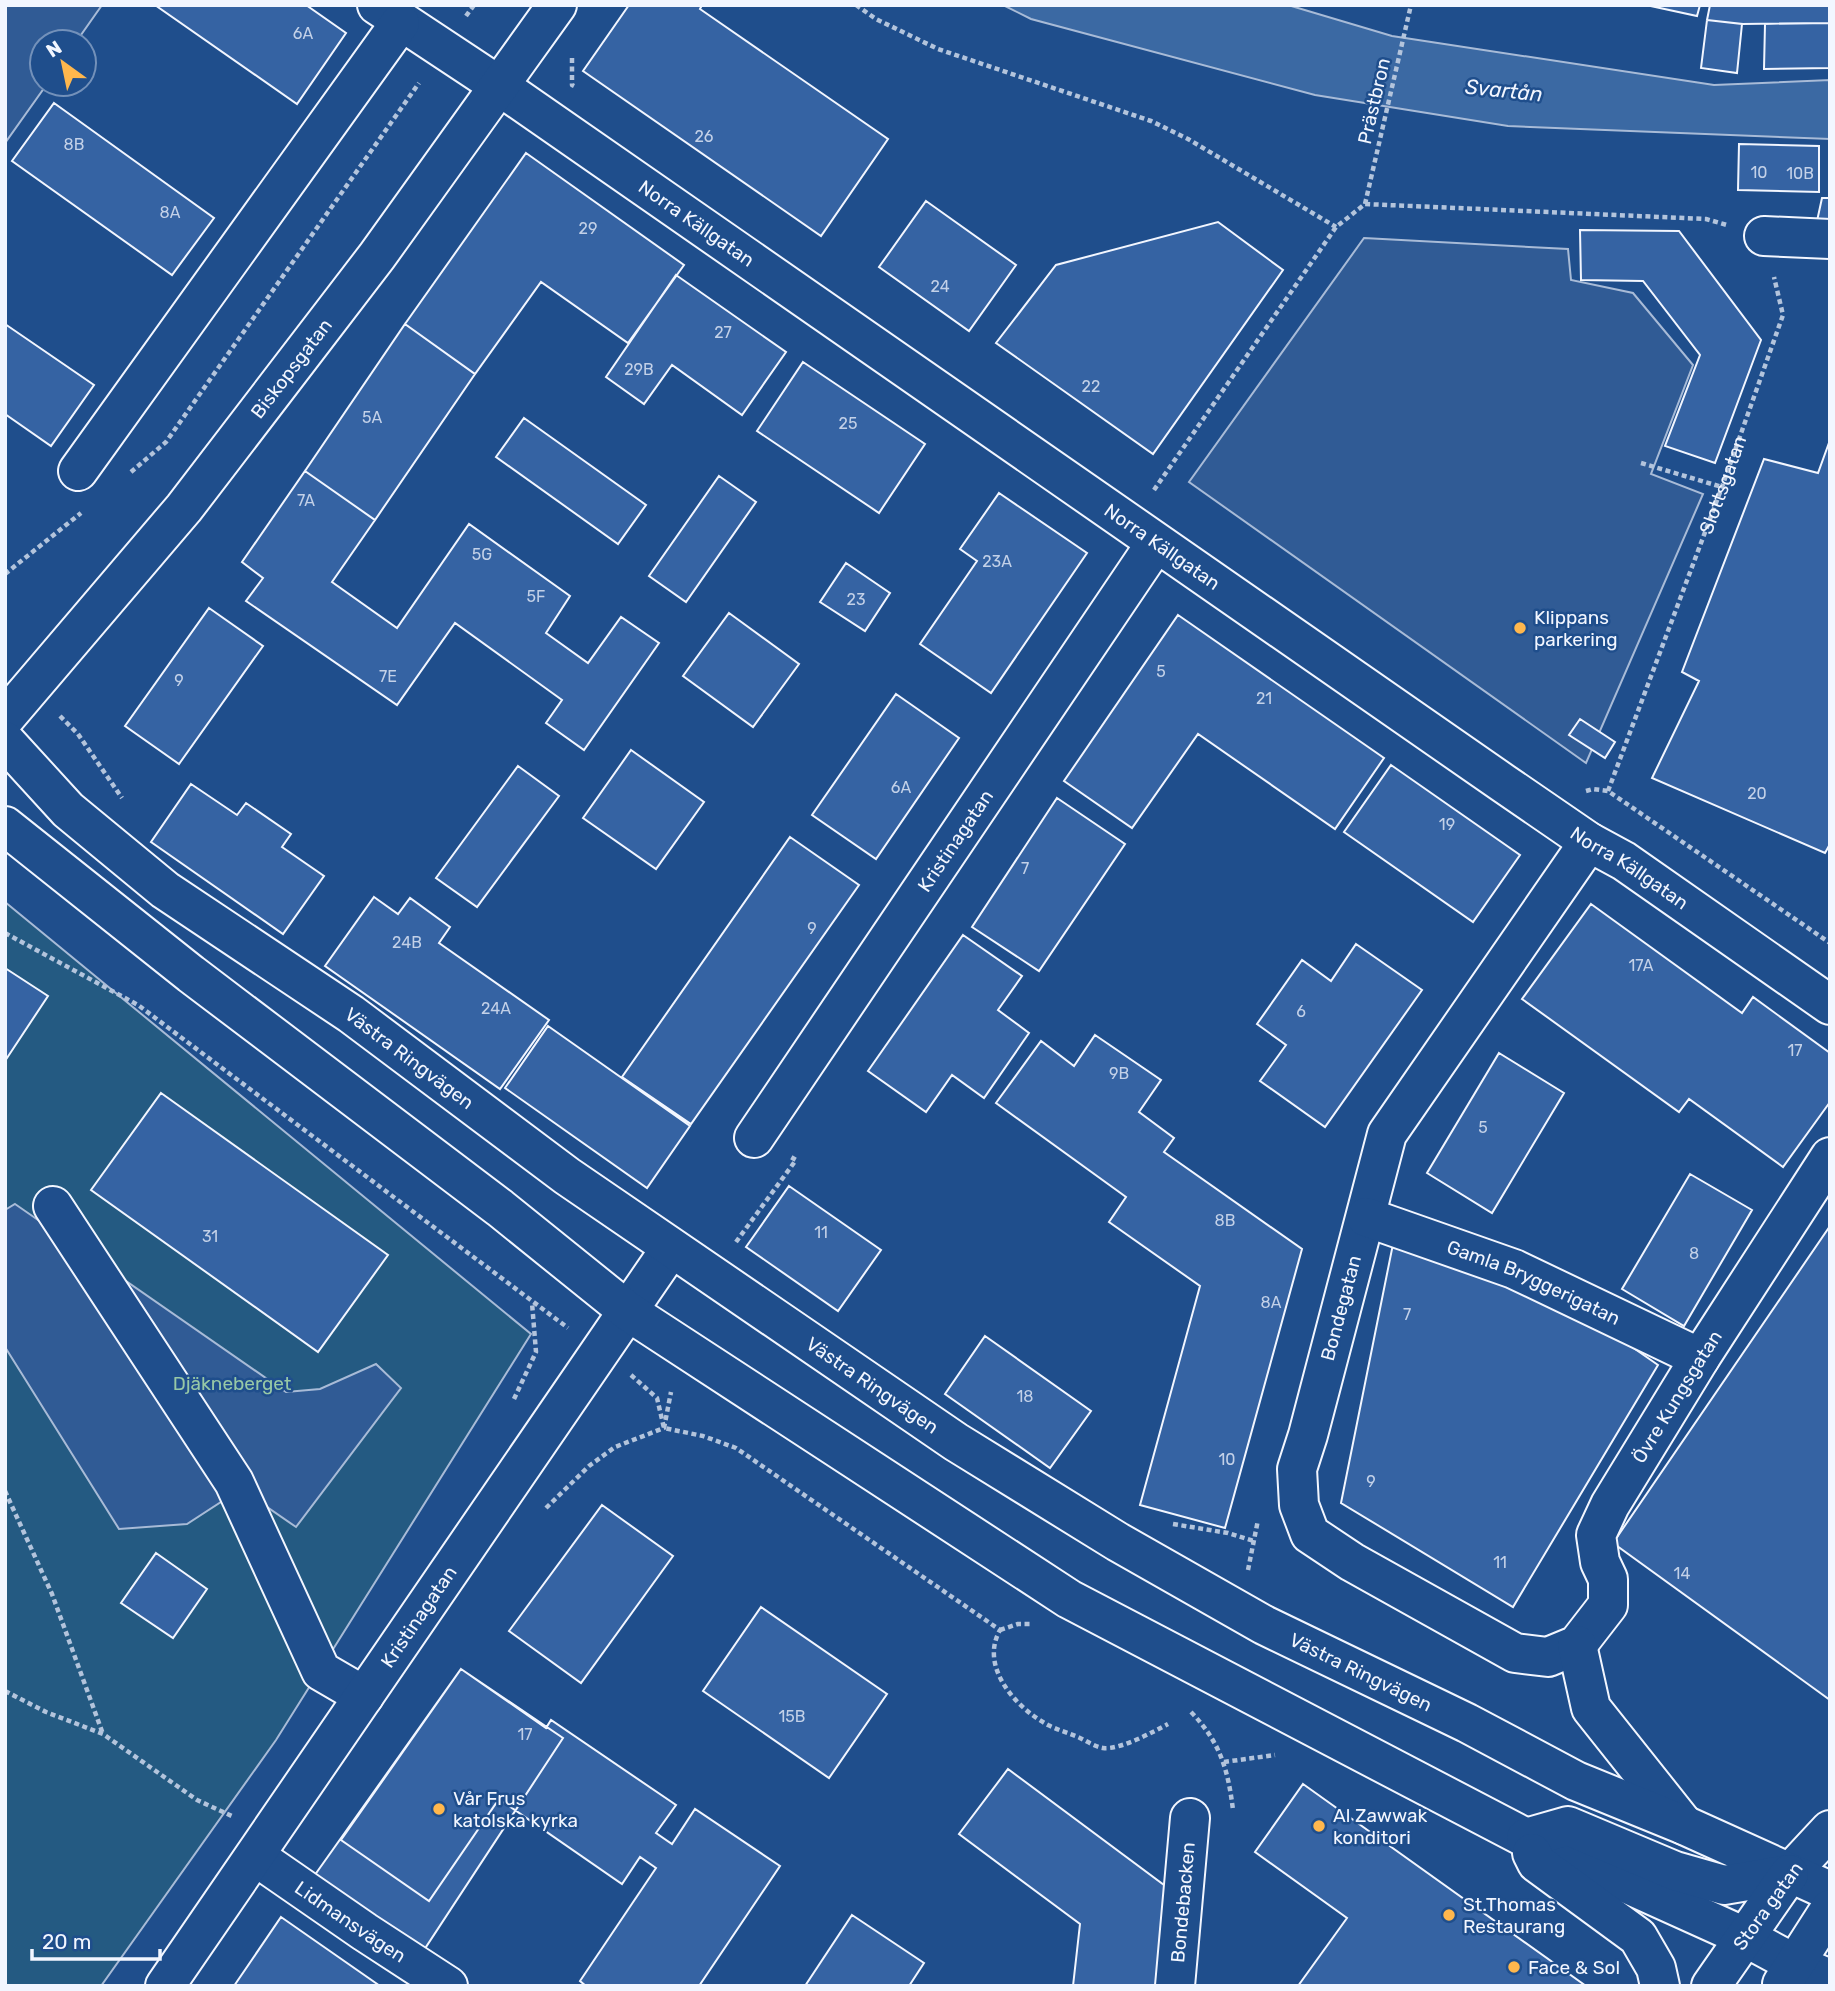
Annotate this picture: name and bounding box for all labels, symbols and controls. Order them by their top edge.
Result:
house number: 6A [293,24,313,43]
north arrow [28,28,98,98]
text: N [42,36,66,63]
street label: Prästbron [1353,56,1395,146]
water label: Svartån [1464,73,1544,107]
house number: 26 [694,127,714,146]
house number: 8B [64,135,84,154]
house number: 10 [1750,163,1768,182]
house number: 10B [1786,164,1814,183]
street label: Norra Källgatan [634,175,759,271]
house number: 8A [160,203,181,222]
house number: 29 [579,219,597,238]
house number: 24 [930,277,950,296]
street label: Biskopsgatan [246,314,337,423]
house number: 27 [714,323,732,342]
house number: 29B [624,360,654,379]
house number: 22 [1082,377,1100,396]
house number: 5A [362,408,382,427]
house number: 25 [839,414,857,433]
street label: Slottsgatan [1694,432,1751,537]
house number: 7A [297,491,315,510]
street label: Norra Källgatan [1100,498,1225,595]
house number: 5G [472,545,492,564]
house number: 23A [982,552,1012,571]
house number: 5F [527,587,545,606]
house number: 23 [846,590,866,609]
place label: Klippans parkering [1534,606,1618,651]
marker: Klippans parkering [1512,620,1528,636]
house number: 5 [1156,662,1166,681]
house number: 7E [379,667,397,686]
house number: 9 [174,671,184,690]
house number: 21 [1256,689,1272,708]
house number: 6A [891,778,911,797]
house number: 20 [1747,784,1767,803]
street label: Kristinagatan [912,785,998,896]
house number: 19 [1439,815,1455,834]
street label: Norra Källgatan [1566,821,1693,914]
house number: 7 [1021,859,1029,878]
house number: 9 [807,919,817,938]
house number: 24B [392,933,422,952]
house number: 17A [1629,956,1654,975]
house number: 24A [481,999,511,1018]
street label: Västra Ringvägen [341,1002,479,1114]
house number: 6 [1296,1002,1306,1021]
house number: 17 [1787,1041,1803,1060]
house number: 9B [1109,1064,1129,1083]
house number: 5 [1478,1118,1488,1137]
house number: 8B [1215,1211,1235,1230]
house number: 11 [814,1223,828,1242]
house number: 31 [202,1227,218,1246]
street label: Gamla Bryggerigatan [1444,1235,1624,1330]
house number: 8 [1689,1244,1699,1263]
street label: Bondegatan [1316,1253,1366,1363]
house number: 8A [1261,1293,1282,1312]
house number: 7 [1403,1305,1411,1324]
street label: Övre Kungsgatan [1627,1326,1726,1467]
street label: Västra Ringvägen [802,1332,943,1438]
park label: Djäkneberget [173,1372,292,1395]
house number: 18 [1016,1387,1034,1406]
house number: 10 [1218,1450,1236,1469]
house number: 9 [1366,1472,1376,1491]
house number: 11 [1493,1553,1507,1572]
street label: Kristinagatan [375,1561,461,1672]
house number: 14 [1674,1564,1690,1583]
street label: Västra Ringvägen [1286,1628,1436,1716]
house number: 15B [778,1707,806,1726]
house number: 17 [517,1725,533,1744]
place label: Vår Frus katolska kyrka [453,1787,578,1832]
marker: Vår Frus katolska kyrka [431,1801,447,1817]
place label: Al Zawwak konditori [1333,1804,1428,1849]
marker: Al Zawwak konditori [1311,1818,1327,1834]
street label: Bondebacken [1166,1841,1199,1964]
street label: Stora gatan [1728,1857,1808,1955]
street label: Lidmansvägen [291,1876,411,1967]
place label: St.Thomas Restaurang [1463,1893,1565,1938]
marker: St.Thomas Restaurang [1441,1907,1457,1923]
scale bar [32,1918,159,1962]
text: 20 m [42,1929,91,1954]
place label: Face & Sol [1528,1956,1620,1979]
marker: Face & Sol [1506,1959,1522,1975]

